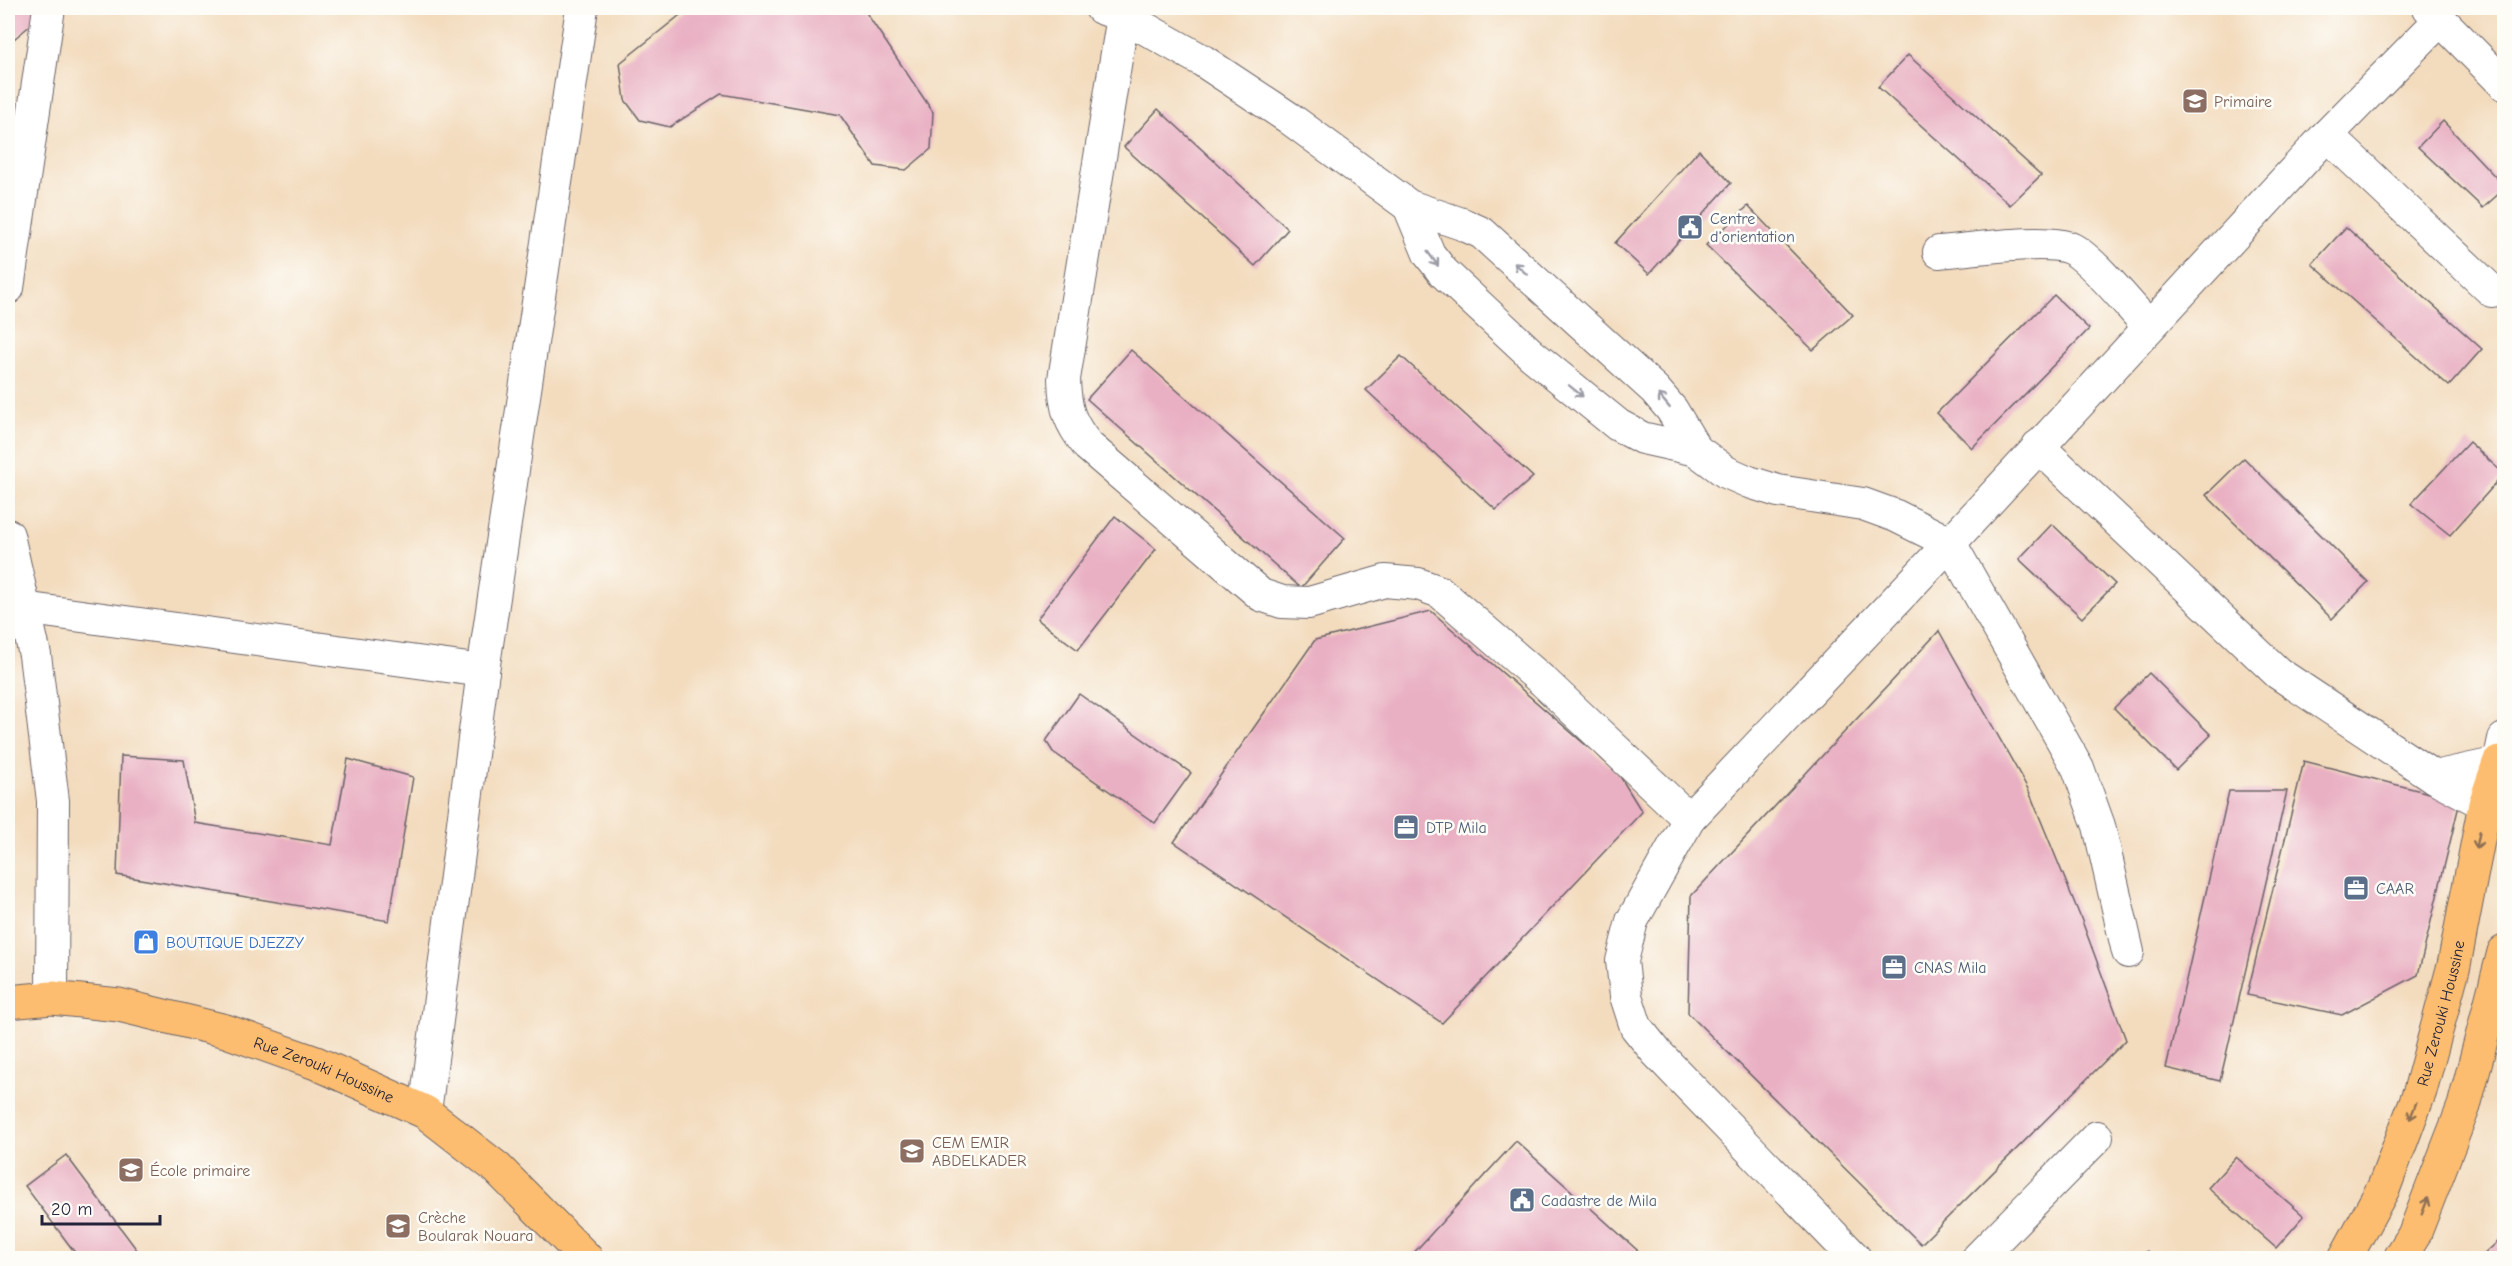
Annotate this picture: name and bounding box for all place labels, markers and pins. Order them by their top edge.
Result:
school or university icon: Primaire [2180,86,2210,116]
place label: Primaire [2214,93,2272,111]
place label: Centre d'orientation [1710,210,1795,246]
public building icon: Centre d'orientation [1675,212,1705,242]
office icon: DTP Mila [1391,812,1421,842]
place label: DTP Mila [1426,819,1487,837]
office icon: CAAR [2341,873,2371,903]
place label: CAAR [2376,880,2414,898]
shop icon: BOUTIQUE DJEZZY [131,927,161,957]
place label: BOUTIQUE DJEZZY [166,934,304,952]
office icon: CNAS Mila [1879,952,1909,982]
place label: CNAS Mila [1914,959,1987,977]
place label: CEM EMIR ABDELKADER [932,1134,1027,1170]
school or university icon: CEM EMIR ABDELKADER [897,1136,927,1166]
school or university icon: École primaire [116,1155,146,1185]
place label: École primaire [150,1161,250,1180]
public building icon: Cadastre de Mila [1507,1185,1537,1215]
place label: Cadastre de Mila [1541,1192,1657,1210]
place label: Crèche Boularak Nouara [418,1209,533,1245]
school or university icon: Crèche Boularak Nouara [383,1211,413,1241]

